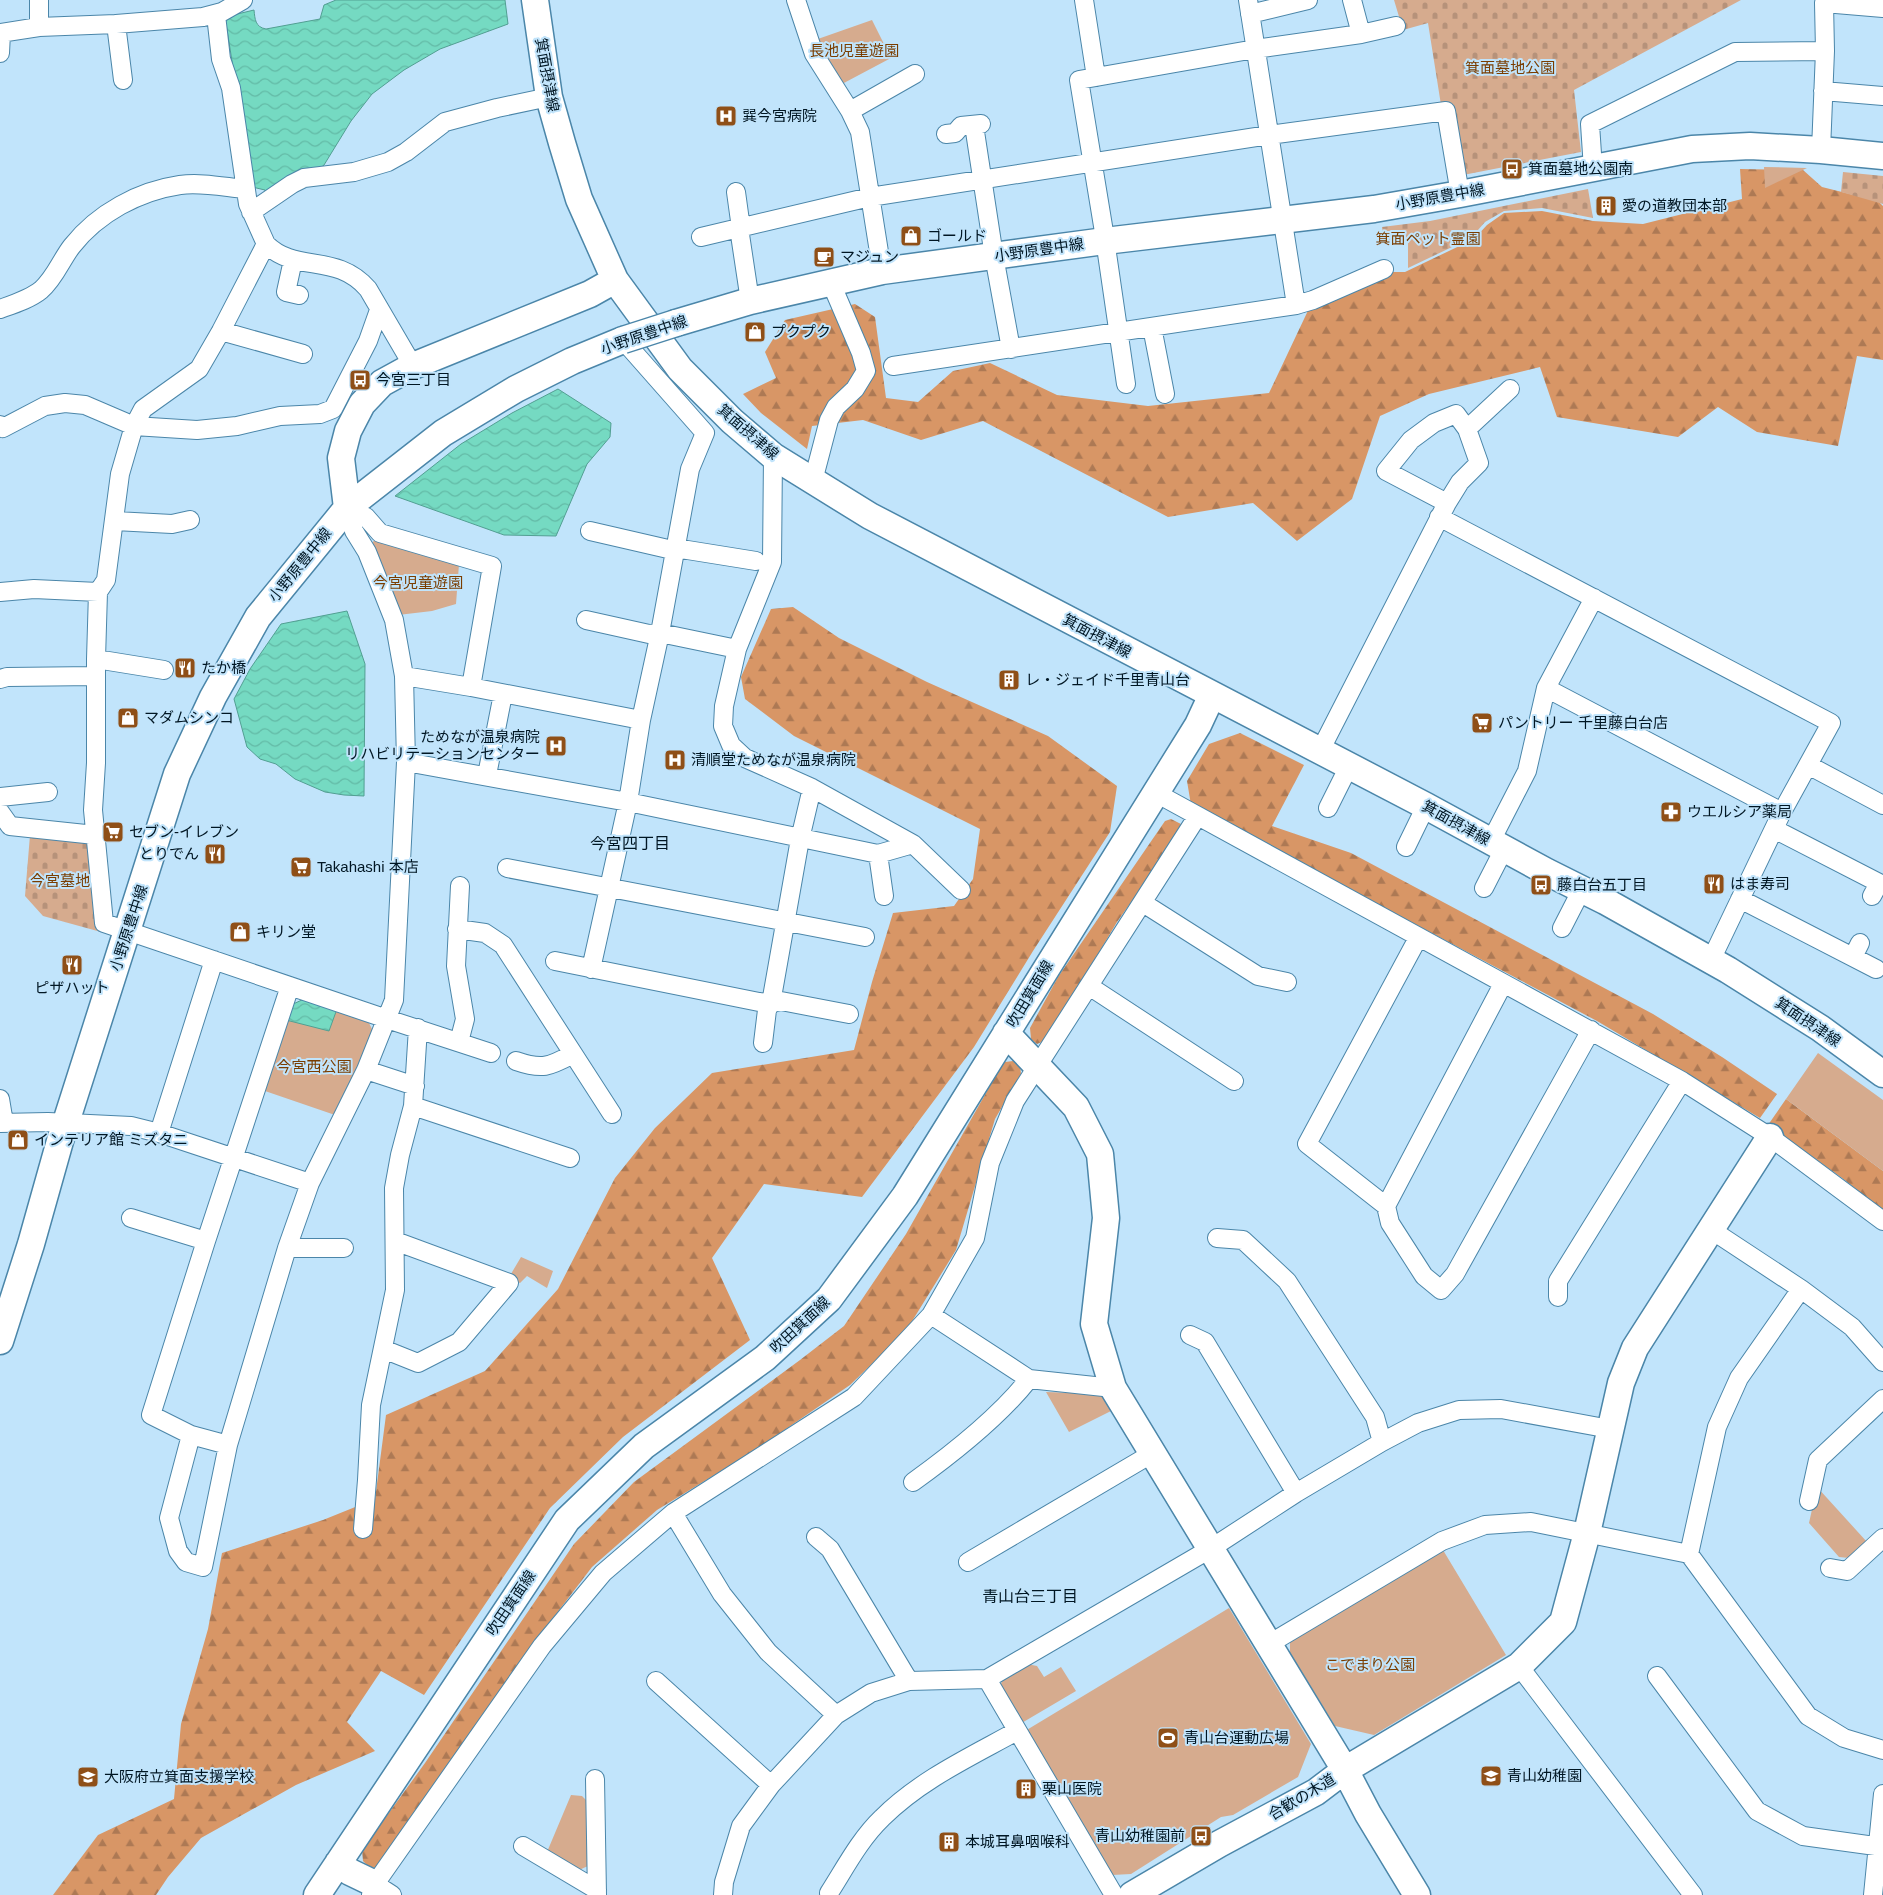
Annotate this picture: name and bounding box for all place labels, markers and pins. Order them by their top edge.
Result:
hospital icon: 巽今宮病院 [714,104,738,128]
place label: 巽今宮病院 [742,107,817,124]
bus stop icon: 箕面墓地公園南 [1500,157,1524,181]
place label: 箕面墓地公園南 [1528,160,1633,177]
building icon: 愛の道教団本部 [1594,194,1618,218]
place label: 愛の道教団本部 [1622,197,1727,214]
shop icon: ゴールド [899,224,923,248]
place label: ゴールド [927,227,987,244]
cafe icon: マジュン [812,245,836,269]
place label: マジュン [840,248,899,265]
shop icon: プクプク [743,320,767,344]
place label: プクプク [771,323,831,340]
bus stop icon: 今宮三丁目 [348,368,372,392]
place label: 今宮三丁目 [376,371,451,388]
restaurant icon: たか橋 [173,656,197,680]
place label: たか橋 [201,659,246,676]
building icon: レ・ジェイド千里青山台 [997,668,1021,692]
place label: レ・ジェイド千里青山台 [1025,671,1190,688]
shop icon: マダムシンコ [116,706,140,730]
place label: マダムシンコ [144,709,234,726]
supermarket icon: パントリー 千里藤白台店 [1470,711,1494,735]
place label: パントリー 千里藤白台店 [1498,714,1668,731]
place label: ためなが温泉病院 リハビリテーションセンター [345,728,540,762]
hospital icon: ためなが温泉病院 リハビリテーションセンター [544,734,568,758]
hospital icon: 清順堂ためなが温泉病院 [663,748,687,772]
place label: 清順堂ためなが温泉病院 [691,751,856,768]
pharmacy icon: ウエルシア薬局 [1659,800,1683,824]
place label: ウエルシア薬局 [1687,803,1792,820]
supermarket icon: セブン-イレブン [101,820,125,844]
place label: セブン-イレブン [129,823,239,840]
restaurant icon: とりでん [203,842,227,866]
place label: とりでん [139,845,199,862]
supermarket icon: Takahashi 本店 [289,855,313,879]
place label: Takahashi 本店 [317,858,419,875]
restaurant icon: はま寿司 [1702,872,1726,896]
bus stop icon: 藤白台五丁目 [1529,873,1553,897]
place label: はま寿司 [1730,875,1790,892]
place label: 藤白台五丁目 [1557,876,1647,893]
shop icon: キリン堂 [228,920,252,944]
place label: キリン堂 [256,923,316,940]
restaurant icon: ピザハット [60,953,84,977]
place label: ピザハット [34,979,110,996]
shop icon: インテリア館 ミズタニ [6,1128,30,1152]
place label: インテリア館 ミズタニ [34,1131,188,1148]
sports icon: 青山台運動広場 [1156,1726,1180,1750]
place label: 青山台運動広場 [1184,1729,1289,1746]
school or university icon: 青山幼稚園 [1479,1764,1503,1788]
school or university icon: 大阪府立箕面支援学校 [76,1765,100,1789]
place label: 青山幼稚園 [1507,1767,1582,1784]
place label: 大阪府立箕面支援学校 [104,1768,254,1785]
building icon: 栗山医院 [1014,1777,1038,1801]
place label: 栗山医院 [1042,1780,1102,1797]
bus stop icon: 青山幼稚園前 [1189,1824,1213,1848]
place label: 青山幼稚園前 [1095,1827,1185,1844]
building icon: 本城耳鼻咽喉科 [937,1830,961,1854]
place label: 本城耳鼻咽喉科 [965,1833,1070,1850]

